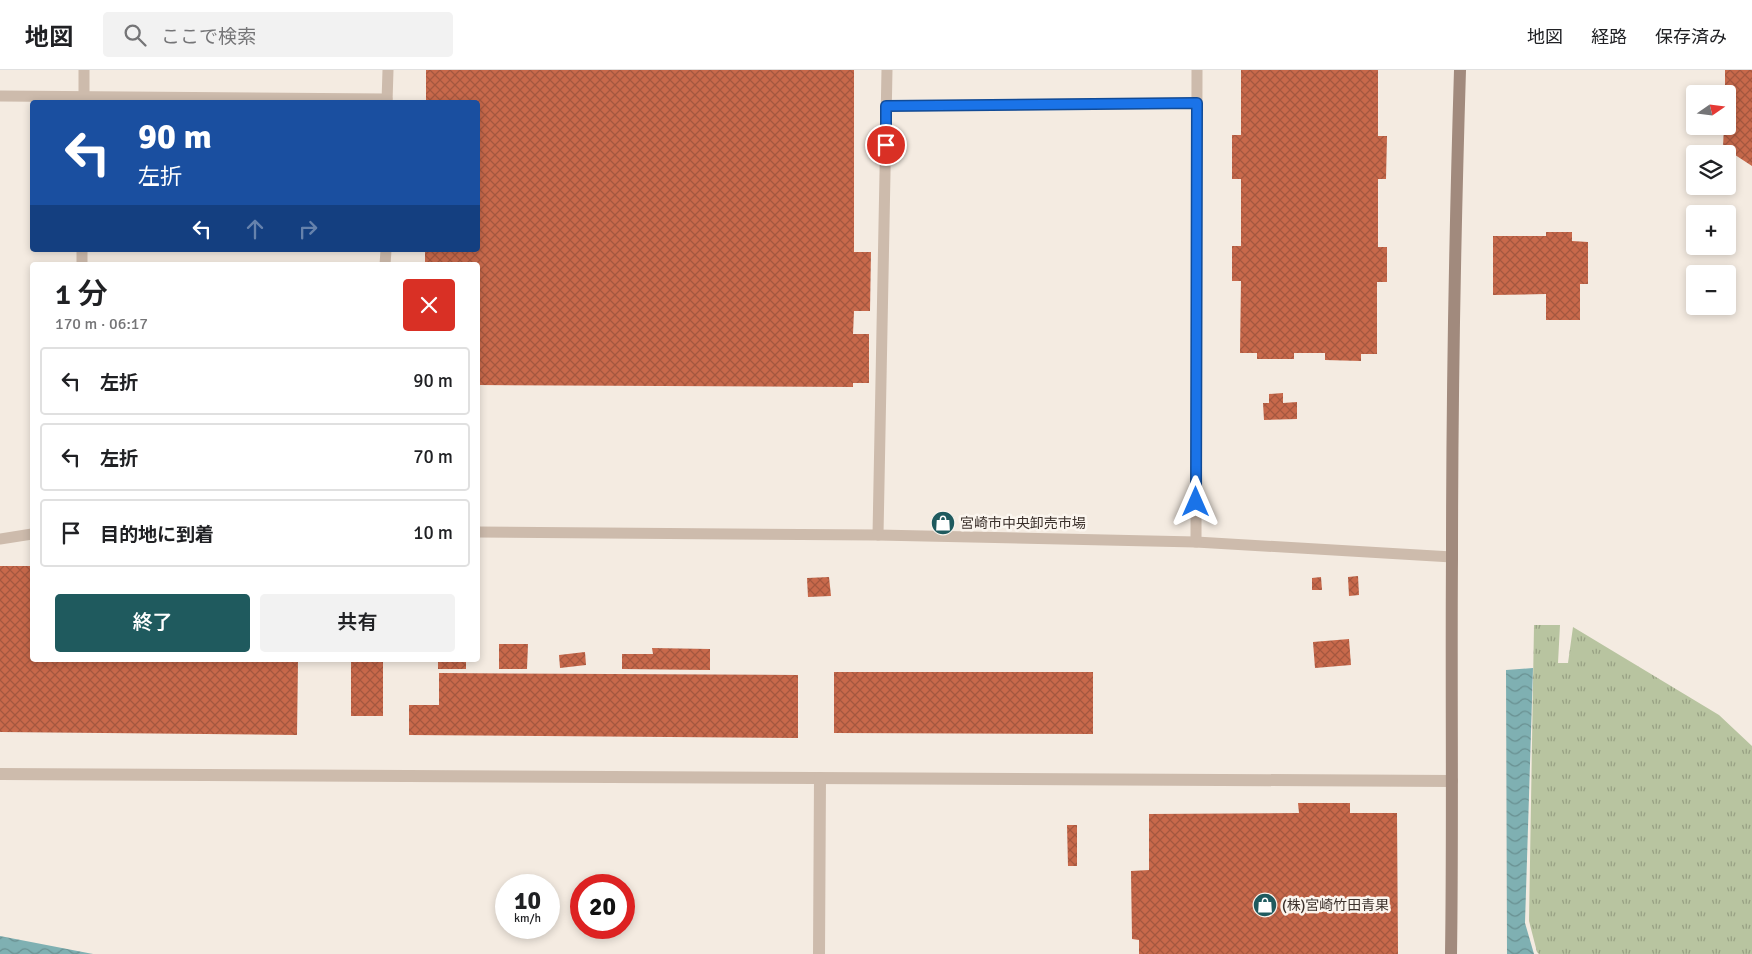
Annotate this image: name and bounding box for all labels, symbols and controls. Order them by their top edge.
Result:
search box [103,12,453,57]
icon: search [121,21,149,49]
text: 地図 [25,22,73,52]
text: ここで検索 [161,25,256,49]
text: 地図 [1527,26,1563,48]
text: 経路 [1591,26,1627,48]
text: 保存済み [1655,26,1727,48]
north arrow [1686,85,1736,135]
map controls [1686,85,1736,315]
text: 90 m [138,115,212,158]
icon: left [55,120,120,185]
pin [865,124,907,166]
icon: arrive [872,131,900,159]
button: layers [1686,145,1736,195]
text: 左折 [138,163,182,190]
button: + [1686,205,1736,255]
icon: left [188,215,216,243]
icon: ahead [241,215,269,243]
icon: right [294,215,322,243]
button: − [1686,265,1736,315]
text: 1 分 [55,276,108,313]
button: close [403,279,455,331]
text: 170 m · 06:17 [55,314,148,334]
icon: left [57,367,85,395]
text: 90 m [413,369,453,393]
text: 左折 [100,371,138,395]
icon: left [57,443,85,471]
text: 70 m [413,445,453,469]
text: 左折 [100,447,138,471]
position arrow [1169,475,1221,527]
shop icon: 宮崎市中央卸売市場 [930,510,956,536]
place label: 宮崎市中央卸売市場 [960,515,1086,532]
icon: arrive [57,519,85,547]
text: 10 m [413,521,453,545]
text: 目的地に到着 [100,523,214,547]
button: 終了 [55,594,250,652]
button: 共有 [260,594,455,652]
speed limit sign: 20 [570,874,635,939]
text: 10 [514,885,541,916]
shop icon: (株)宮崎竹田青果 [1252,892,1278,918]
place label: (株)宮崎竹田青果 [1282,897,1389,914]
text: km/h [514,911,541,926]

